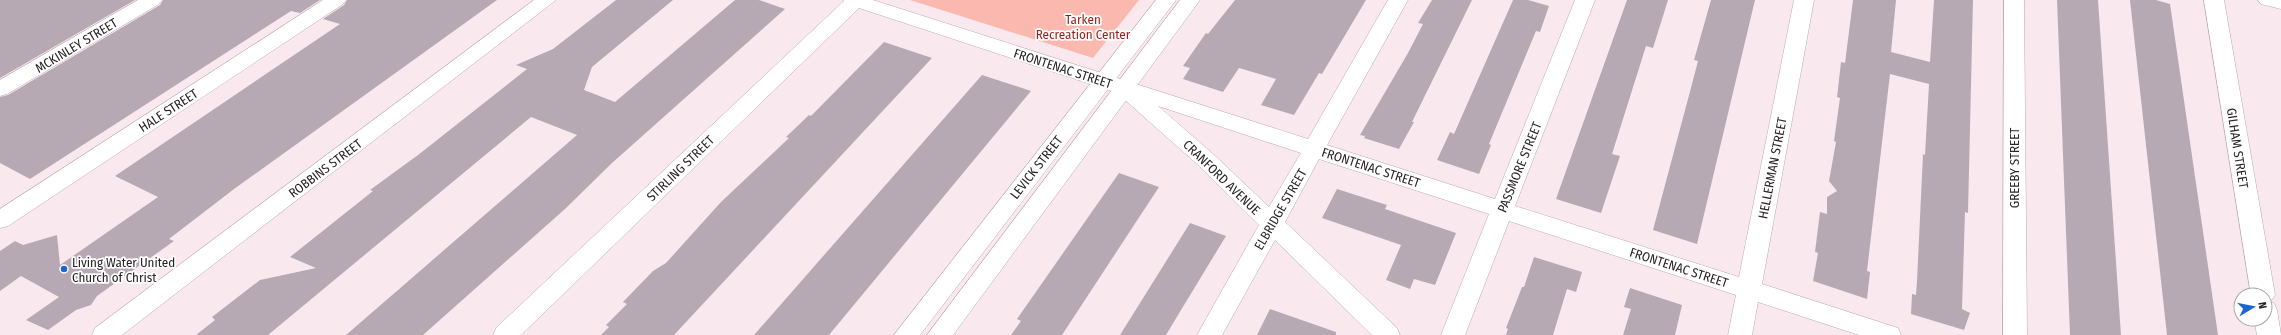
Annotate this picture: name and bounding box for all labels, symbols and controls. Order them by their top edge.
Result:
park label: Tarken Recreation Center [1036,12,1131,42]
street label: MCKINLEY STREET [33,15,120,76]
street label: FRONTENAC STREET [1012,45,1114,91]
street label: HALE STREET [136,86,200,135]
street label: GILHAM STREET [2224,107,2251,189]
street label: HELLERMAN STREET [1755,116,1790,220]
street label: PASSMORE STREET [1494,120,1544,215]
street label: GREEBY STREET [2007,128,2022,208]
street label: STIRLING STREET [644,132,717,204]
street label: LEVICK STREET [1007,133,1066,202]
street label: ROBBINS STREET [286,136,365,201]
street label: CRANFORD AVENUE [1180,137,1263,218]
street label: FRONTENAC STREET [1320,144,1422,190]
street label: ELBRIDGE STREET [1251,166,1310,252]
street label: FRONTENAC STREET [1628,244,1730,290]
place label: Living Water United Church of Christ [72,255,175,285]
marker: Living Water United Church of Christ [59,264,69,274]
north arrow [2233,287,2273,327]
text: N [2255,301,2269,310]

